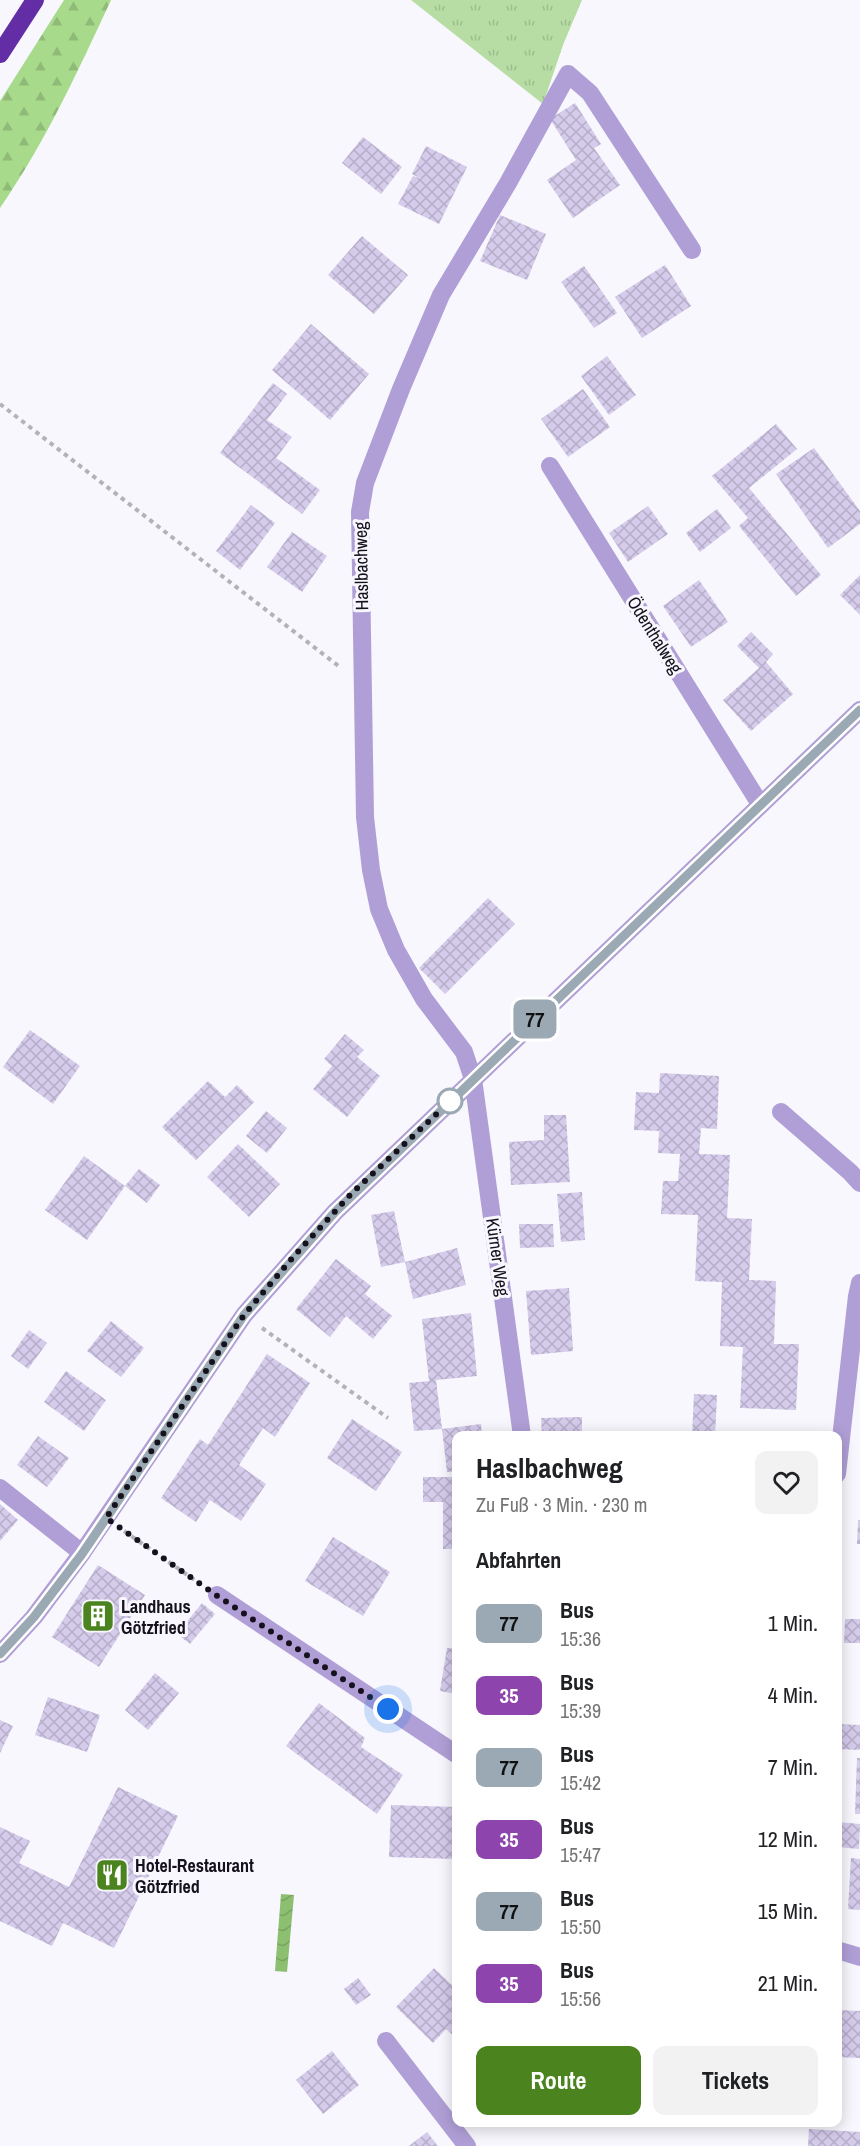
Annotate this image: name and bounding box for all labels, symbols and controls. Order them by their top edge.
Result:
street label: Haslbachweg [348,521,374,611]
street label: Ödenthalweg [621,591,689,679]
line badge: 77 [508,1000,562,1038]
text: 77 [525,1005,545,1034]
unlabelled marker [437,1088,463,1114]
street label: Kürner Weg [480,1216,516,1298]
text: Haslbachweg [476,1449,623,1487]
button: heart [755,1451,818,1514]
text: Zu Fuß · 3 Min. · 230 m [476,1491,647,1518]
text: Abfahrten [476,1545,561,1575]
place label: Landhaus Götzfried [121,1594,191,1640]
text: Bus [560,1595,594,1625]
building icon: Landhaus Götzfried [80,1598,116,1634]
text: 1 Min. [768,1608,818,1638]
text: 77 [499,1609,519,1638]
text: 15:36 [560,1625,601,1652]
text: Bus [560,1667,594,1697]
text: 4 Min. [768,1680,818,1710]
text: 35 [499,1681,519,1710]
your location [373,1694,403,1724]
text: 15:39 [560,1697,601,1724]
text: Bus [560,1739,594,1769]
text: 7 Min. [768,1752,818,1782]
text: 77 [499,1753,519,1782]
text: 15:42 [560,1769,601,1796]
text: Bus [560,1811,594,1841]
text: 12 Min. [758,1824,818,1854]
text: 35 [499,1825,519,1854]
text: 15:47 [560,1841,601,1868]
place label: Hotel-Restaurant Götzfried [135,1853,254,1899]
restaurant icon: Hotel-Restaurant Götzfried [94,1857,130,1893]
text: Bus [560,1883,594,1913]
text: 15 Min. [758,1896,818,1926]
text: 77 [499,1897,519,1926]
text: 15:50 [560,1913,601,1940]
text: Bus [560,1955,594,1985]
text: 21 Min. [758,1968,818,1998]
text: 35 [499,1969,519,1998]
text: 15:56 [560,1985,601,2012]
button: Route [476,2046,641,2115]
button: Tickets [653,2046,818,2115]

